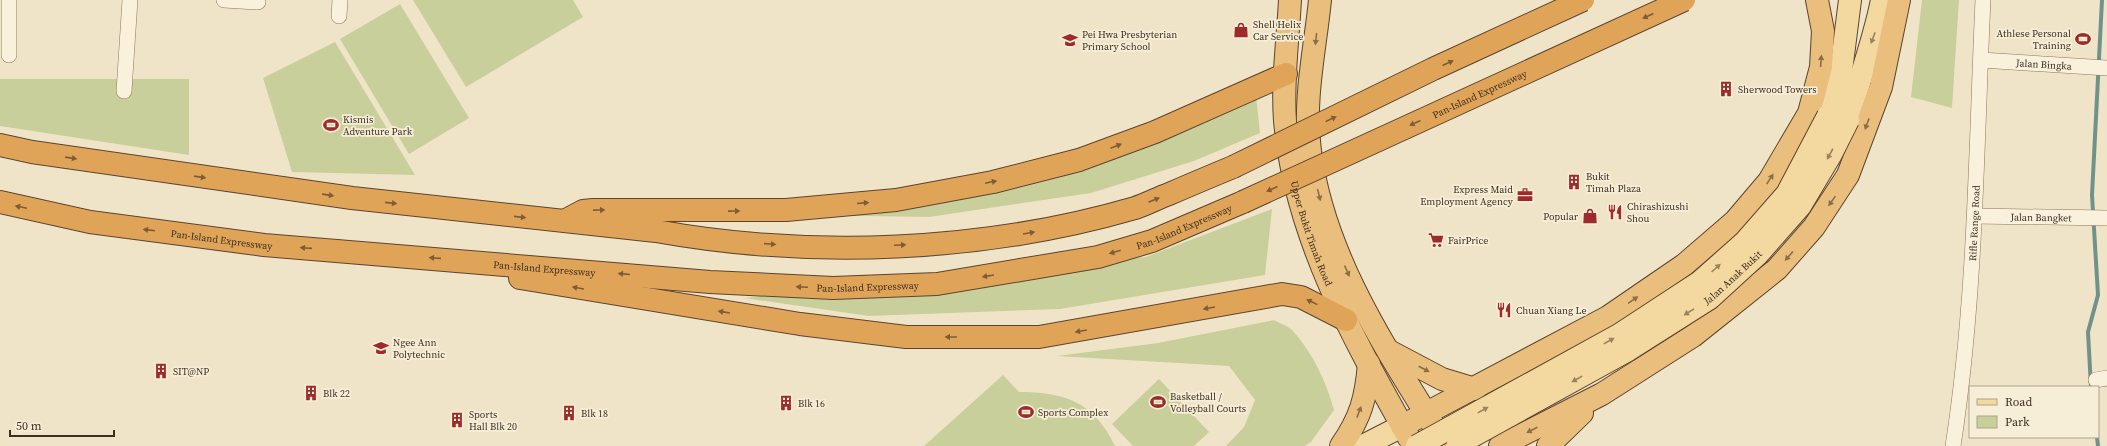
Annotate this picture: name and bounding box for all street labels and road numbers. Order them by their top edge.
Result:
street label: Jalan Bingka [2015,56,2073,72]
street label: Pan-Island Expressway [1430,66,1529,121]
street label: Upper Bukit Timah Road [1288,179,1336,288]
street label: Rifle Range Road [1965,185,1982,261]
street label: Pan-Island Expressway [1135,201,1235,252]
street label: Jalan Bangket [2009,210,2072,224]
street label: Pan-Island Expressway [170,226,274,252]
street label: Jalan Anak Bukit [1700,247,1765,307]
street label: Pan-Island Expressway [493,258,597,279]
street label: Pan-Island Expressway [816,278,920,295]

